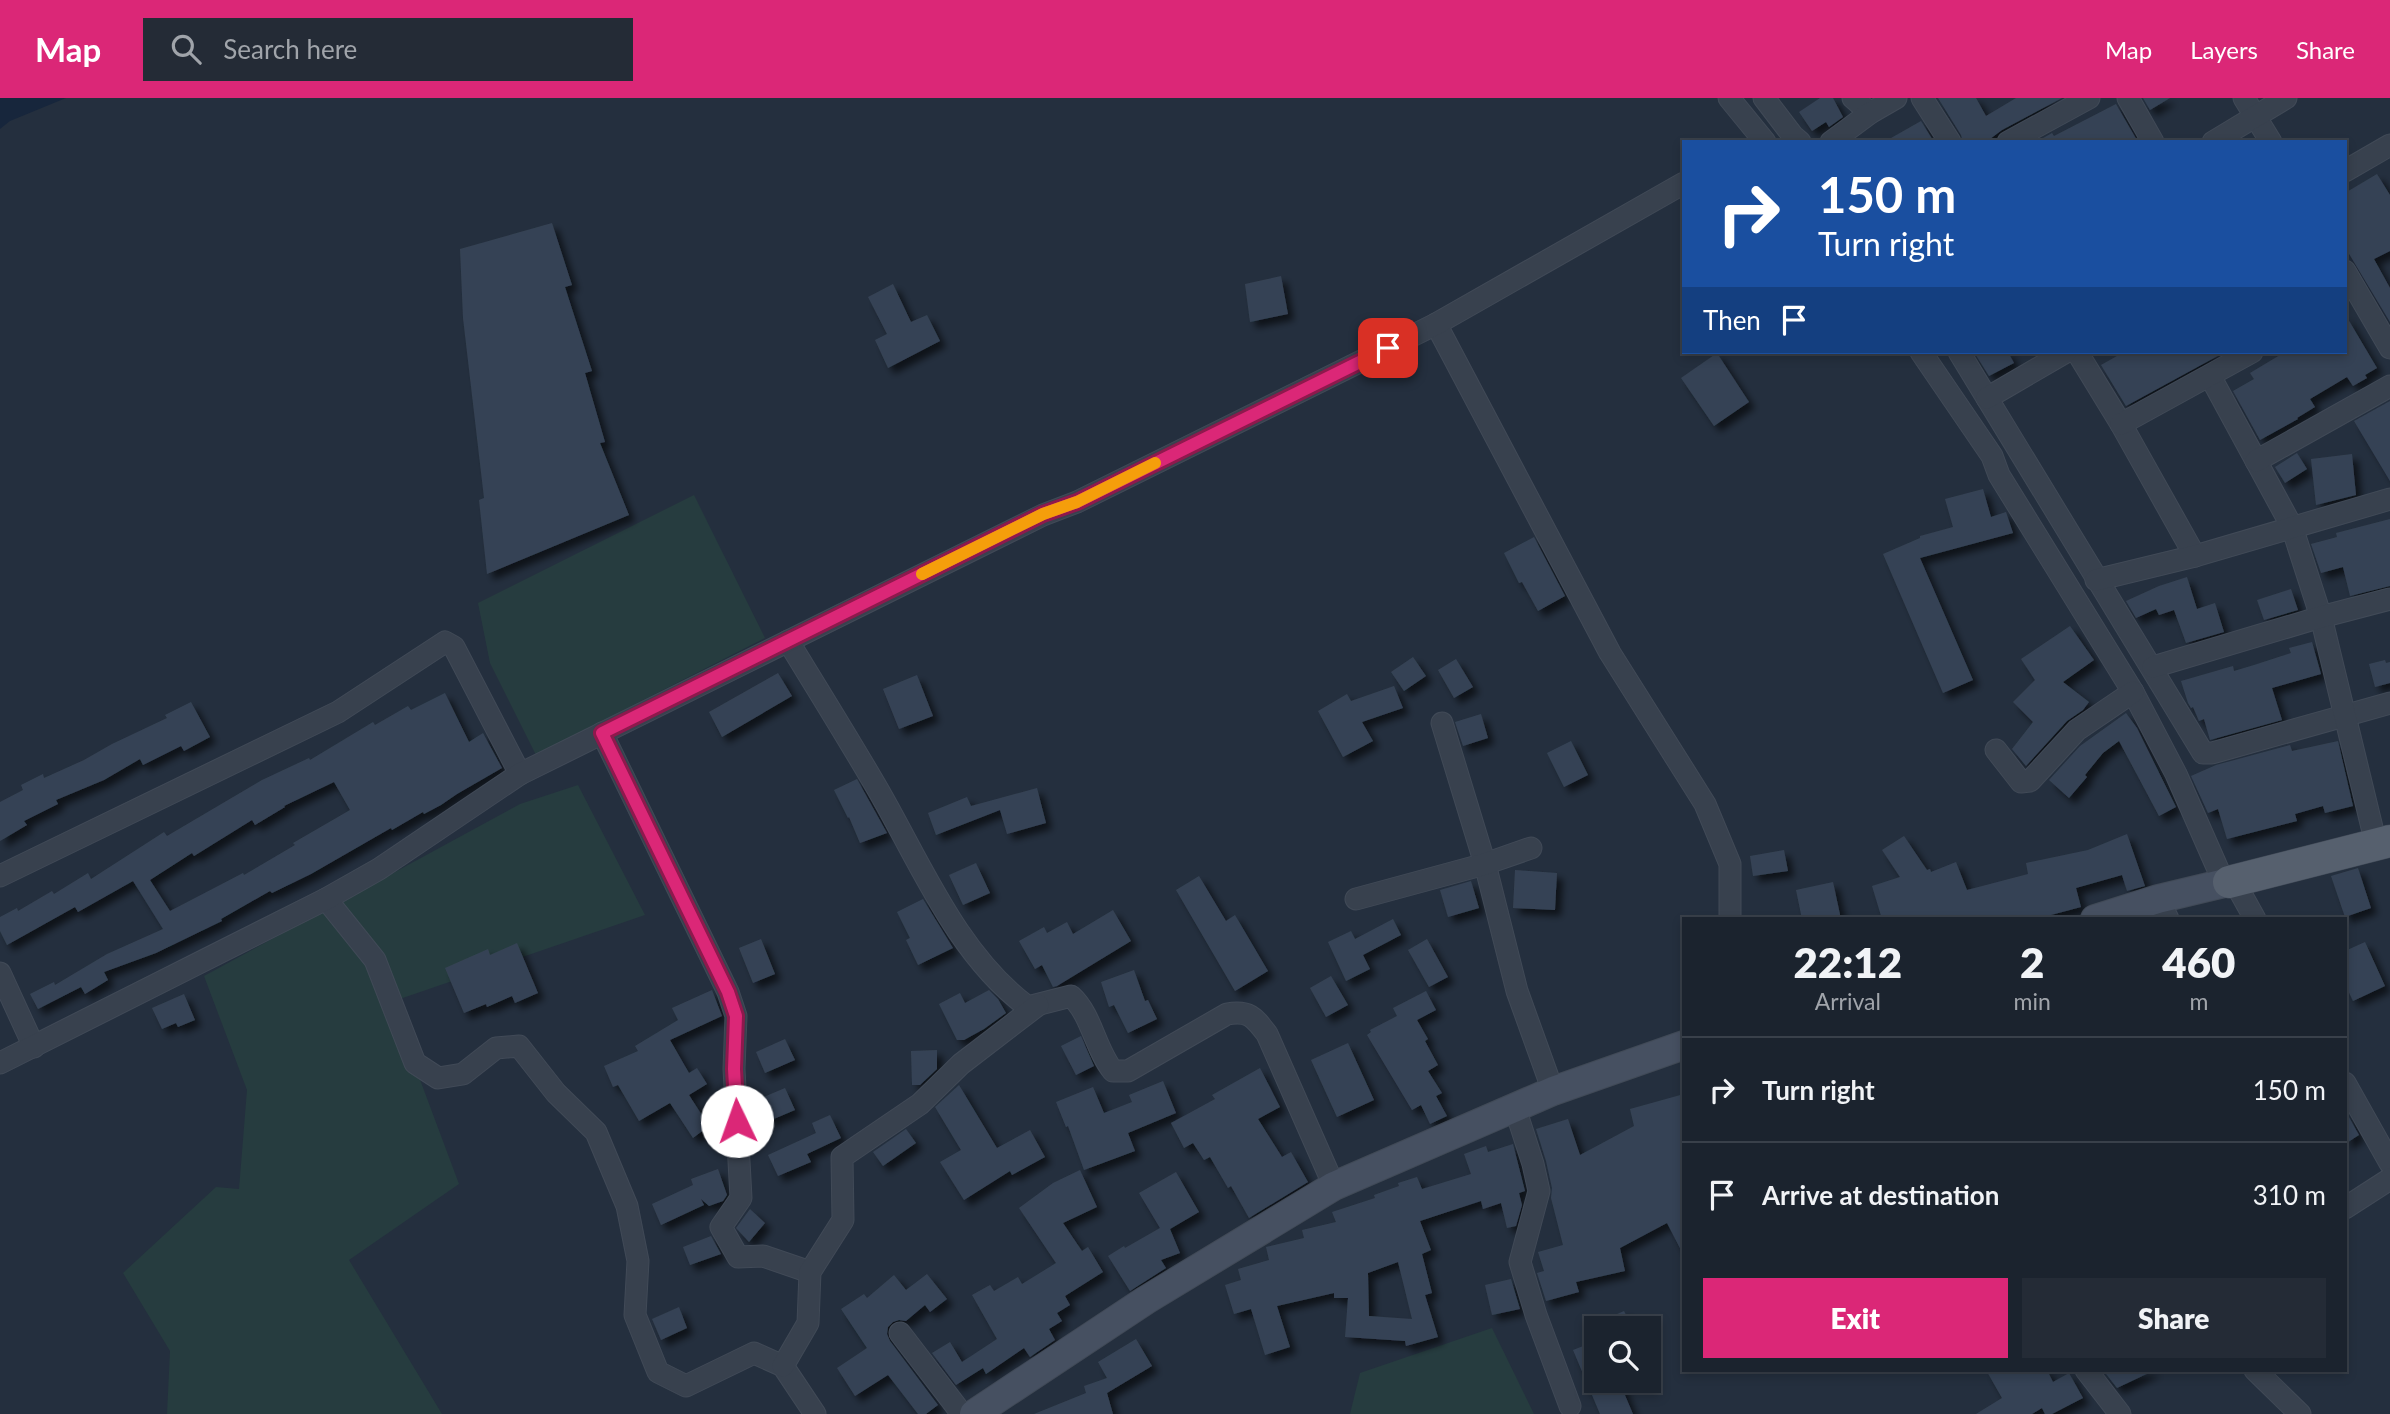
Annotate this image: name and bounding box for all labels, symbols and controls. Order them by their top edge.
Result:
search box [143,18,633,81]
text: Map [35,29,101,69]
icon: search [167,30,205,68]
text: Search here [223,33,357,65]
text: Map [2105,35,2152,64]
text: Layers [2190,35,2258,64]
text: Share [2296,35,2355,64]
text: 150 m [1818,165,1956,223]
icon: right [1703,168,1794,259]
text: Turn right [1818,224,1954,263]
icon: arrive [1775,301,1813,339]
text: Then [1703,304,1761,336]
pin [1358,318,1418,378]
icon: arrive [1369,329,1407,367]
text: 22:12 [1794,937,1902,987]
text: 2 [2020,937,2044,987]
text: 460 [2162,937,2235,987]
text: Arrival [1815,987,1881,1015]
text: min [2014,987,2051,1015]
text: m [2189,987,2208,1015]
icon: right [1703,1071,1741,1109]
text: Turn right [1762,1074,1875,1106]
text: 150 m [2253,1074,2326,1106]
position arrow [700,1084,774,1158]
icon: arrive [1703,1176,1741,1214]
text: Arrive at destination [1762,1179,1999,1211]
text: 310 m [2253,1179,2326,1211]
button: Exit [1703,1278,2008,1358]
button: Share [2022,1278,2326,1358]
map controls [1584,1316,1661,1393]
button: search [1584,1316,1661,1393]

